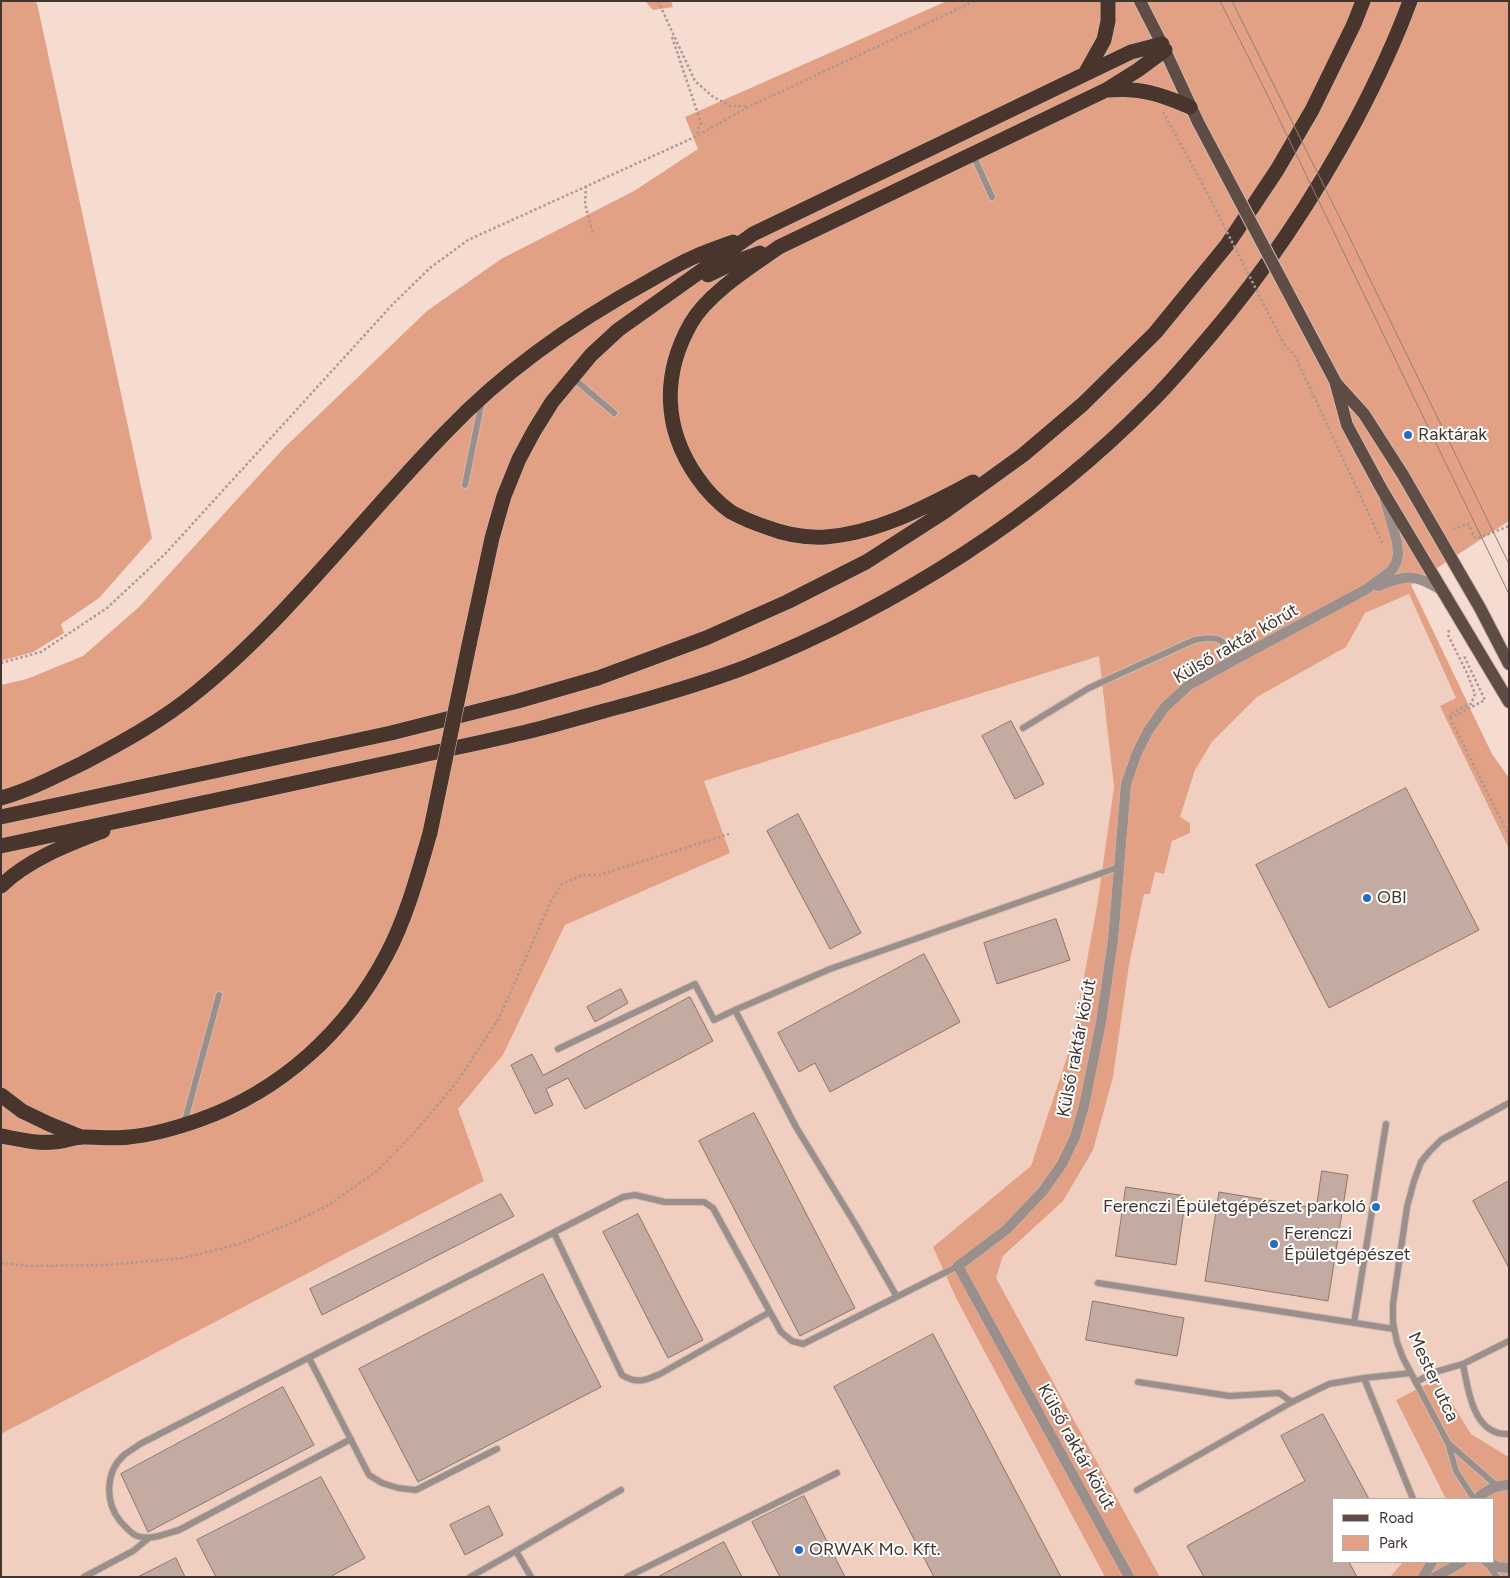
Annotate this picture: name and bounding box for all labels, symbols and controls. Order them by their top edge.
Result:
place label: Raktárak [1418,424,1487,446]
marker: Raktárak [1402,429,1414,441]
street label: Külső raktár körút [1170,600,1302,688]
place label: OBI [1377,887,1407,909]
marker: OBI [1361,892,1373,904]
street label: Külső raktár körút [1053,977,1101,1119]
place label: Ferenczi Épületgépészet parkoló [1103,1196,1366,1218]
marker: Ferenczi Épületgépészet parkoló [1370,1201,1382,1213]
place label: Ferenczi Épületgépészet [1284,1223,1411,1266]
marker: Ferenczi Épületgépészet [1268,1238,1280,1250]
street label: Mester utca [1403,1329,1463,1425]
street label: Külső raktár körút [1032,1380,1120,1514]
legend [1332,1498,1495,1563]
text: Road [1379,1509,1414,1527]
text: Park [1379,1534,1408,1552]
place label: ORWAK Mo. Kft. [809,1539,941,1561]
marker: ORWAK Mo. Kft. [793,1544,805,1556]

